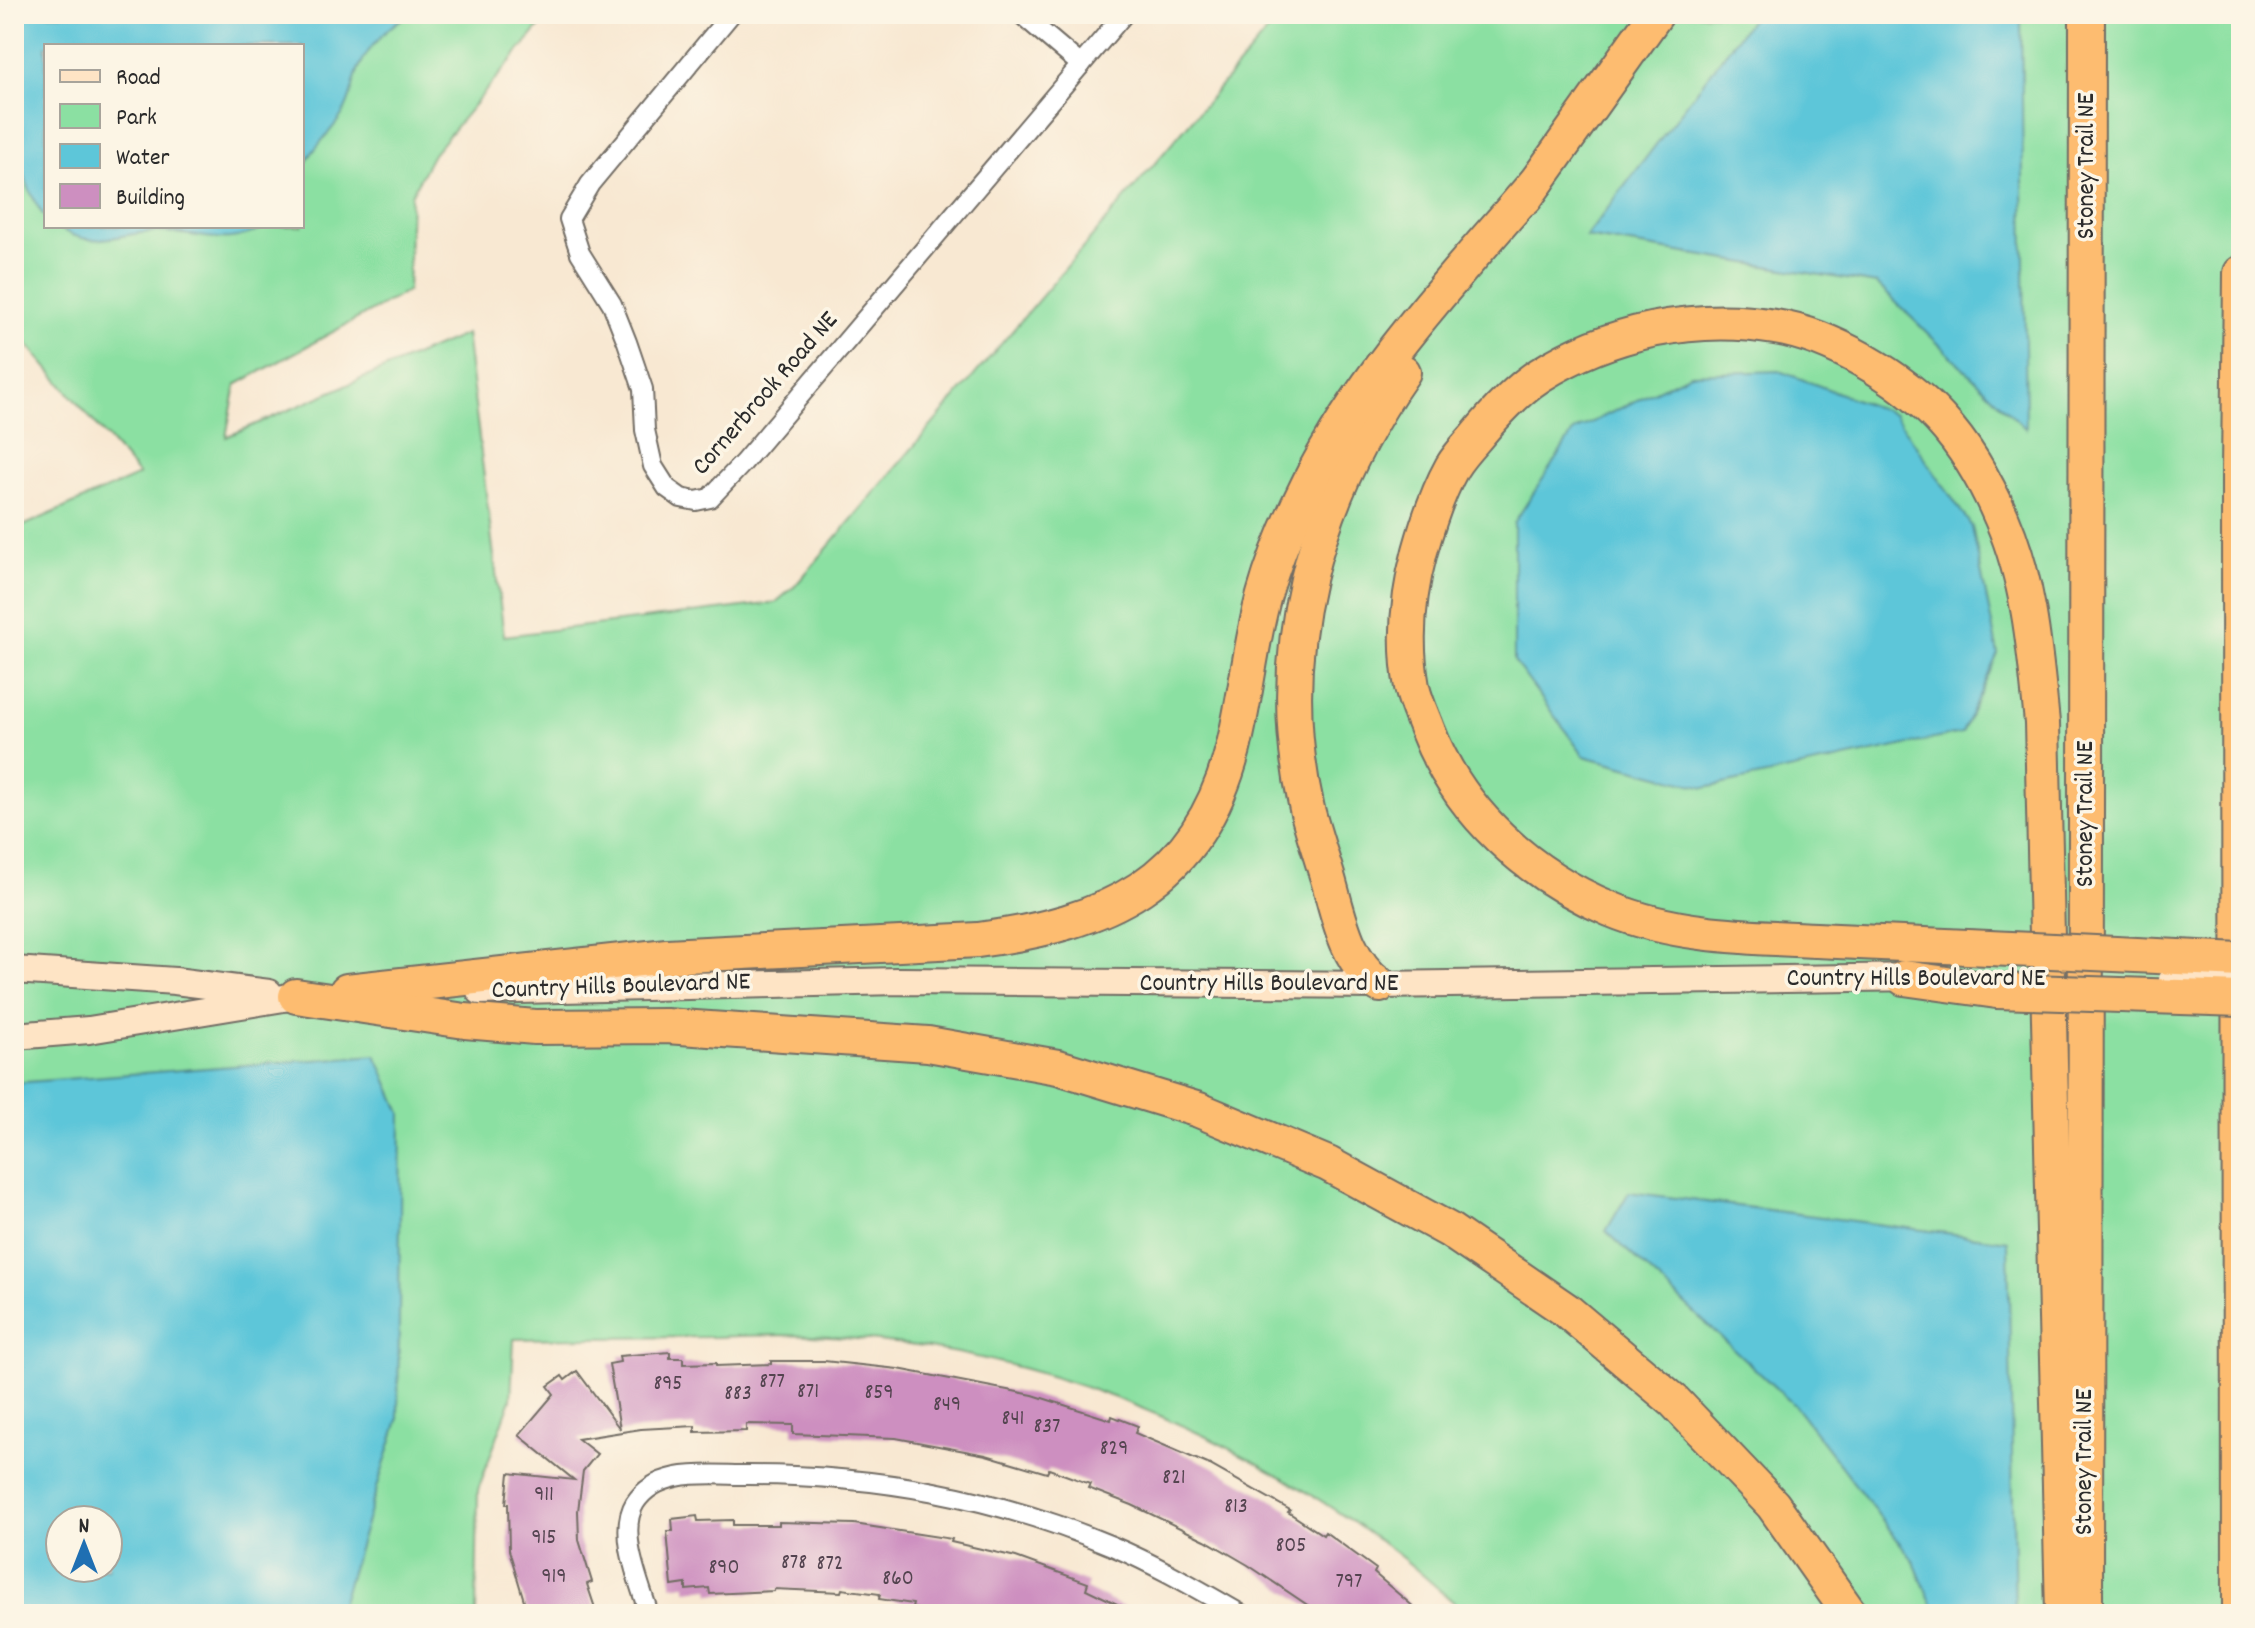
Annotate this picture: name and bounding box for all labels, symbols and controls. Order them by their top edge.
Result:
legend [44,44,304,228]
text: Road [116,62,161,96]
street label: Stoney Trail NE [2069,93,2106,239]
text: Park [116,102,157,136]
text: Water [116,142,169,176]
text: Building [116,182,185,216]
street label: Cornerbrook Road NE [684,304,848,484]
street label: Stoney Trail NE [2068,741,2105,887]
street label: Country Hills Boulevard NE [1787,961,2046,998]
street label: Country Hills Boulevard NE [491,964,751,1010]
street label: Country Hills Boulevard NE [1140,966,1399,1003]
house number: 877 [759,1367,785,1398]
house number: 895 [653,1369,683,1400]
house number: 871 [797,1377,819,1408]
house number: 859 [864,1378,894,1409]
house number: 883 [724,1379,752,1410]
street label: Stoney Trail NE [2067,1389,2104,1535]
house number: 849 [933,1390,961,1421]
house number: 841 [1002,1404,1024,1435]
house number: 837 [1033,1412,1061,1443]
house number: 829 [1100,1434,1128,1465]
house number: 821 [1162,1463,1186,1494]
house number: 911 [534,1480,554,1511]
house number: 813 [1224,1492,1248,1523]
north arrow [44,1504,124,1584]
text: N [79,1512,90,1543]
house number: 915 [531,1523,557,1554]
house number: 805 [1276,1531,1307,1562]
house number: 878 [781,1548,807,1579]
house number: 872 [817,1549,843,1580]
house number: 890 [709,1553,739,1584]
house number: 919 [542,1562,566,1593]
house number: 860 [882,1564,914,1595]
house number: 797 [1336,1567,1362,1598]

